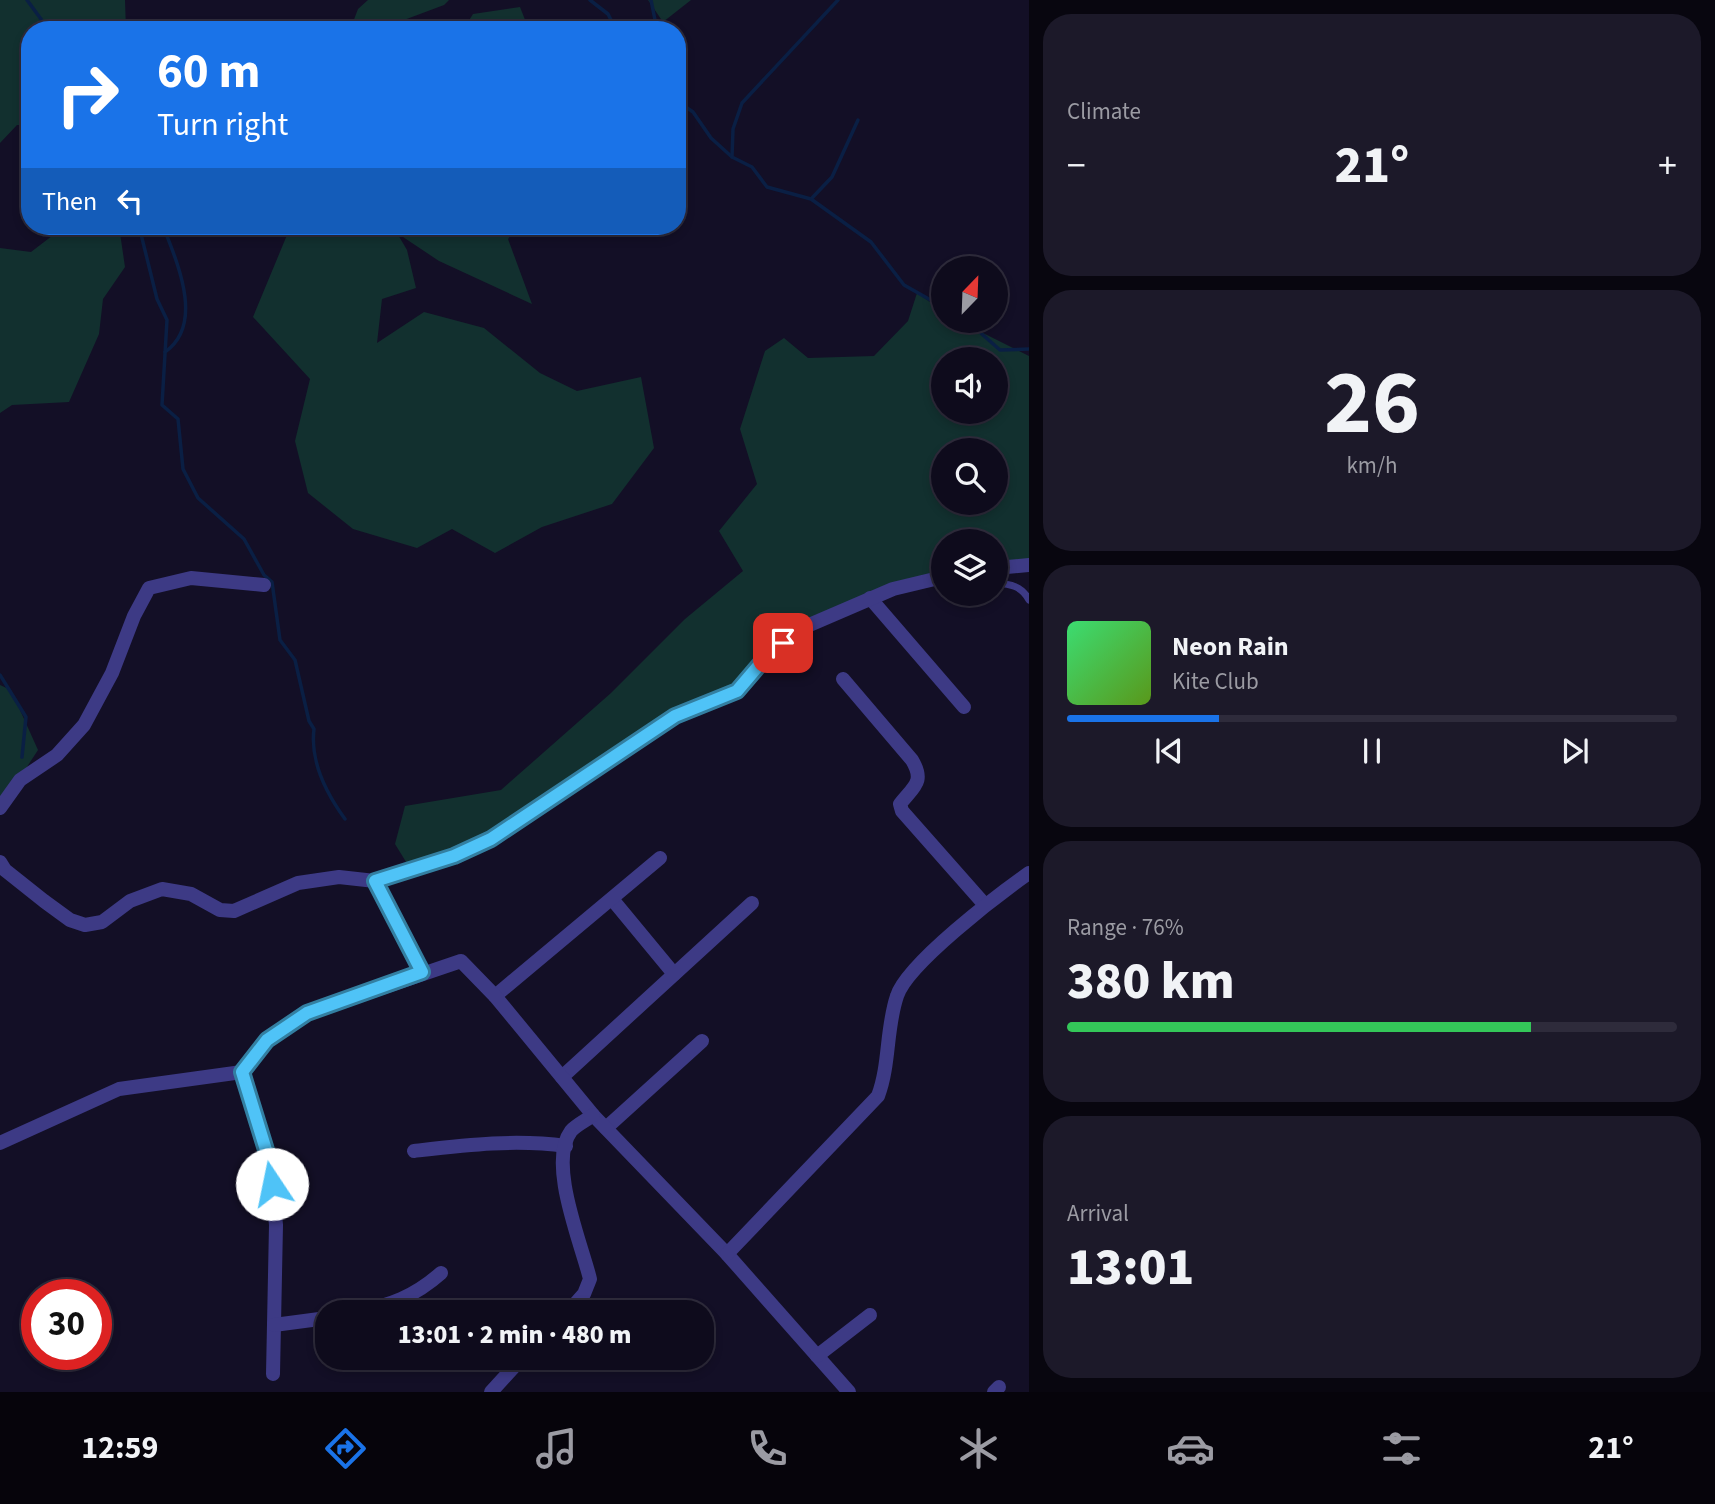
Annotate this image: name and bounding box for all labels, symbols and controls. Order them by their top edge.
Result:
text: 60 m [157,37,261,107]
icon: right [42,49,133,140]
text: Climate [1067,95,1141,128]
text: Turn right [157,102,288,148]
text: 21° [1335,129,1409,203]
text: − [1067,139,1086,193]
text: + [1658,139,1677,193]
icon: left [111,182,149,220]
text: Then [42,183,97,220]
north arrow [931,256,1008,332]
map controls [931,256,1008,606]
text: 26 [1324,339,1420,468]
button: sound [931,347,1008,424]
button: search [931,438,1008,515]
text: km/h [1346,449,1398,482]
button: layers [931,529,1008,606]
pin [753,613,813,673]
icon: arrive [764,624,802,662]
text: Neon Rain [1172,628,1289,665]
text: Kite Club [1172,665,1259,698]
icon: previous [1150,732,1188,770]
icon: pause [1353,732,1391,770]
icon: next [1556,732,1594,770]
text: Range · 76% [1067,911,1184,944]
text: 380 km [1067,945,1235,1019]
position arrow [235,1147,309,1221]
text: Arrival [1067,1197,1129,1230]
text: 13:01 [1067,1231,1194,1305]
speed limit sign: 30 [21,1279,112,1370]
text: 13:01 · 2 min · 480 m [398,1316,631,1353]
icon: directions [321,1424,370,1473]
icon: music [532,1424,581,1473]
icon: phone [743,1424,792,1473]
icon: climate [954,1424,1003,1473]
icon: car [1166,1424,1215,1473]
icon: filters [1377,1424,1426,1473]
text: 12:59 [81,1425,158,1471]
text: 21° [1588,1425,1634,1471]

